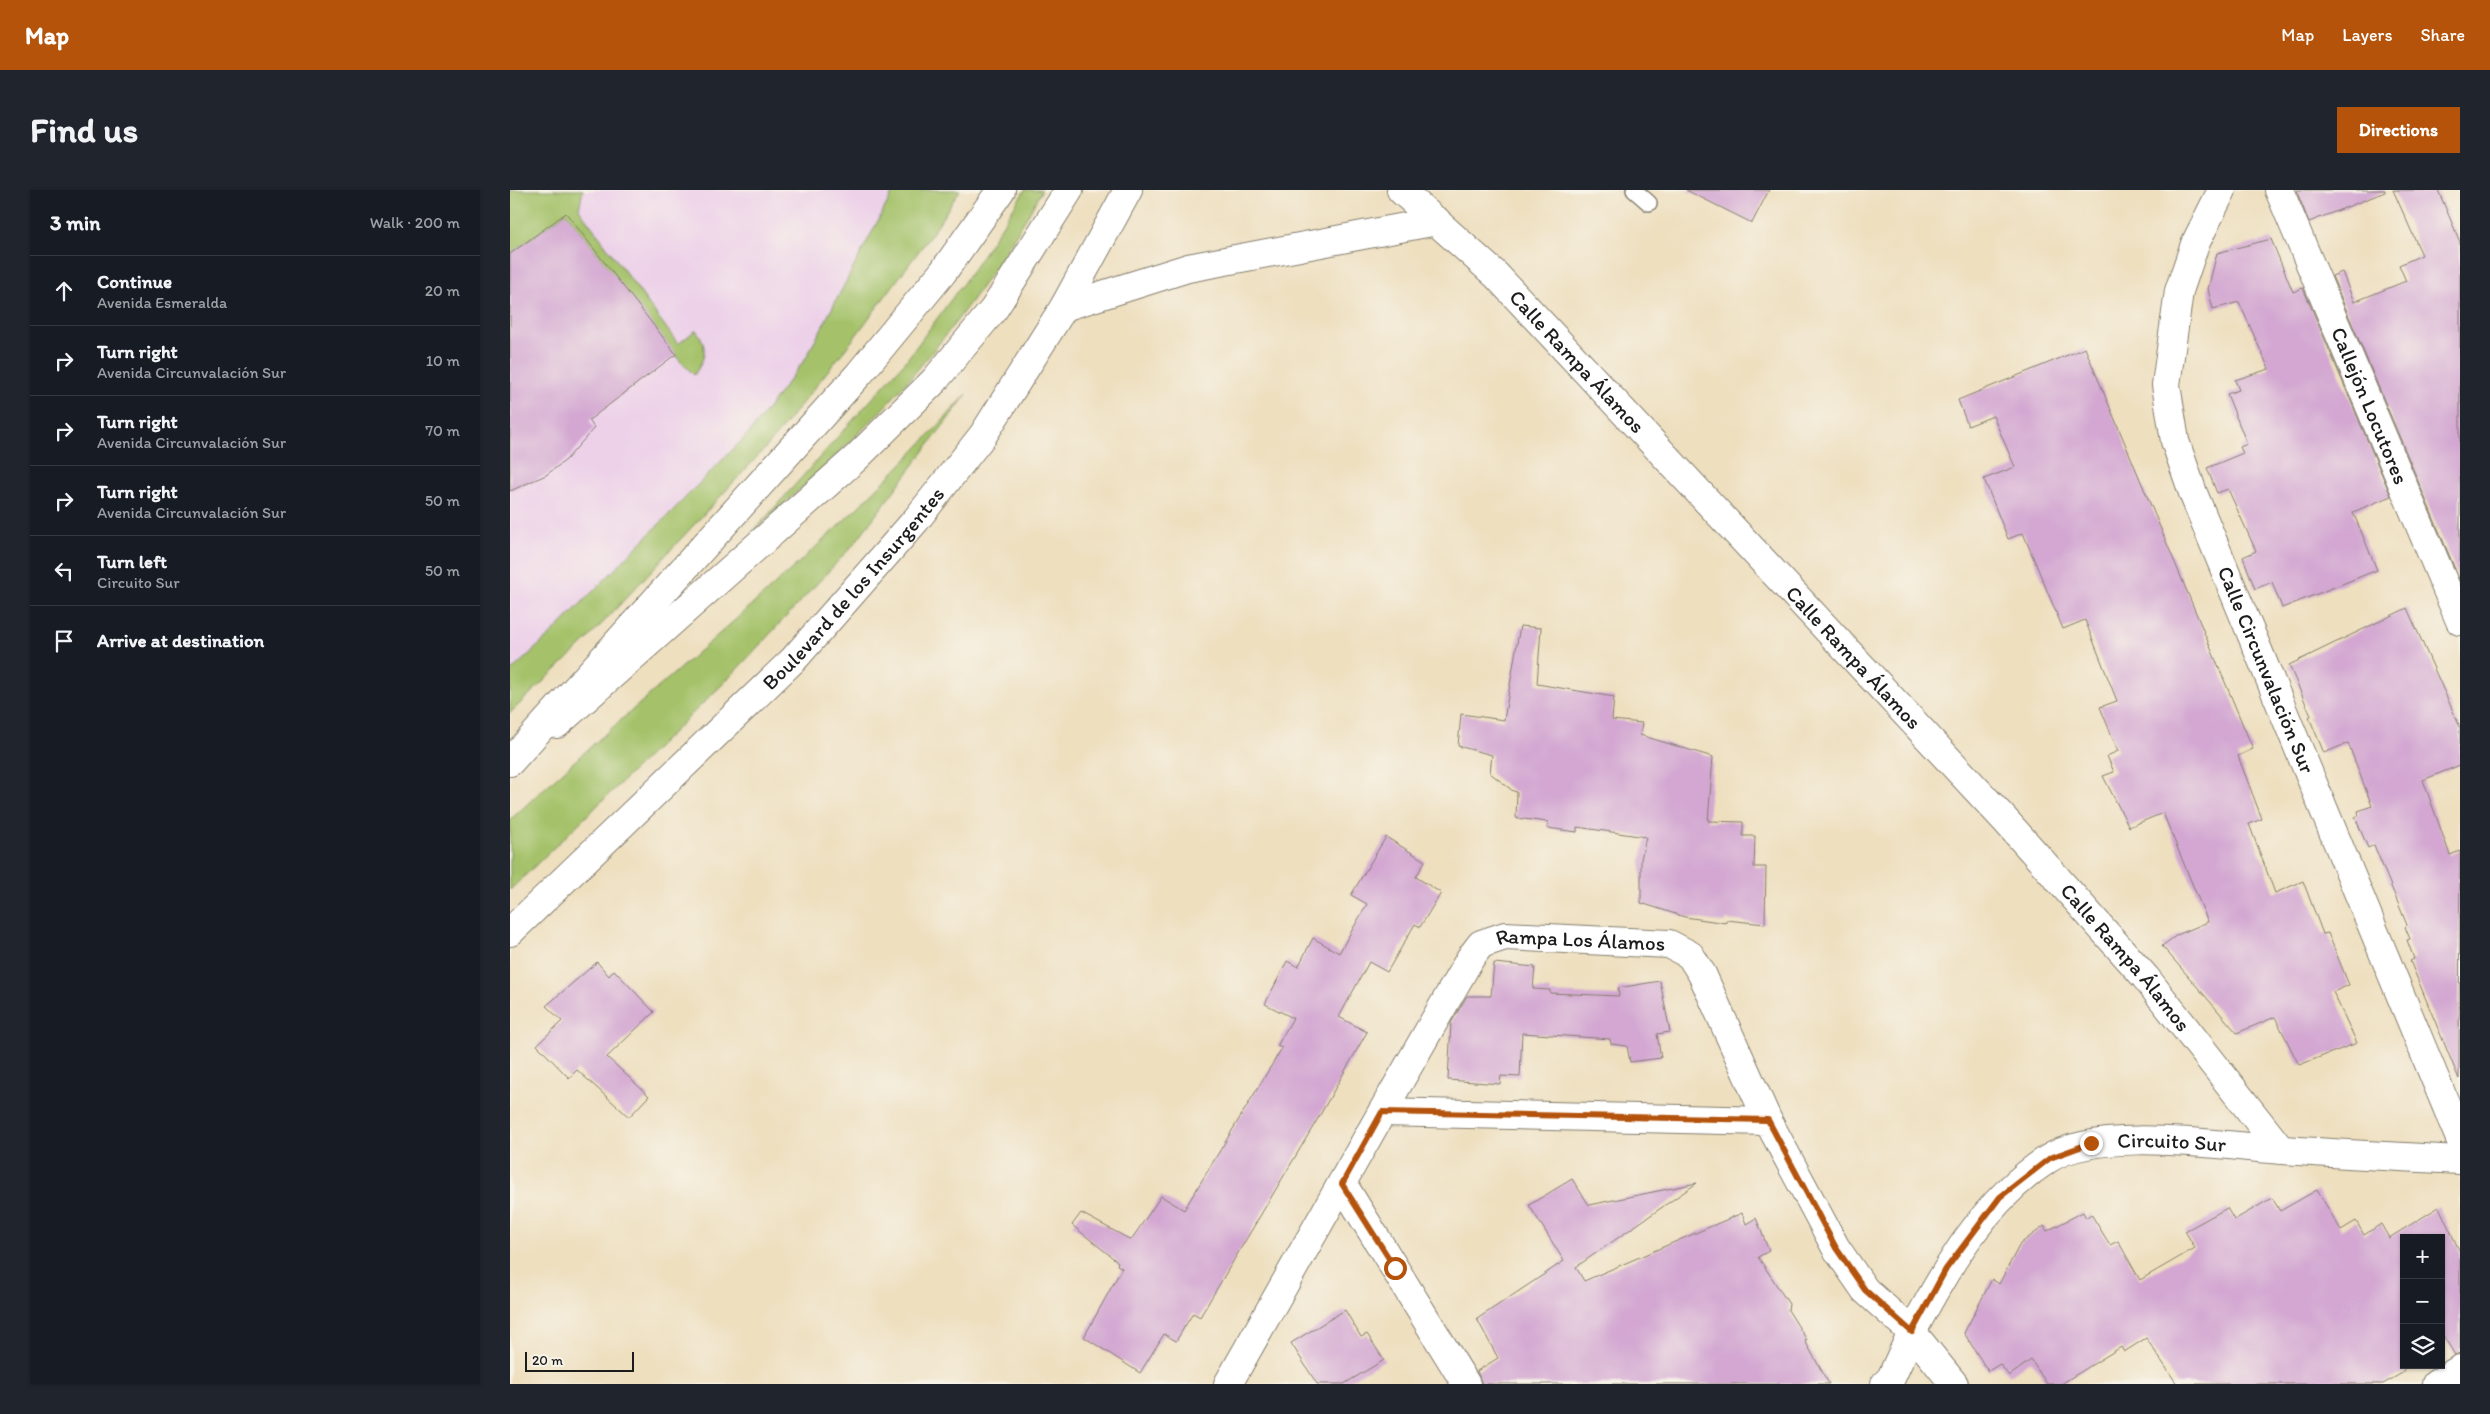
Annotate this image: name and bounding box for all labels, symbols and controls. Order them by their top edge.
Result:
text: Map [25,21,69,50]
text: Map [2281,24,2314,46]
text: Layers [2342,24,2392,46]
text: Share [2420,24,2465,46]
button: Directions [2337,107,2460,153]
text: Find us [30,109,138,151]
text: 3 min [50,210,100,235]
text: Walk · 200 m [370,213,460,232]
text: Continue [97,270,172,293]
icon: ahead [50,277,78,305]
text: 20 m [425,281,460,300]
street label: Calle Rampa Álamos [1504,284,1650,438]
text: Avenida Esmeralda [97,293,227,312]
street label: Callejón Locutores [2326,323,2414,488]
text: Turn right [97,340,178,363]
icon: right [50,347,78,375]
text: 10 m [426,351,460,370]
text: Avenida Circunvalación Sur [97,363,286,382]
text: Turn right [97,410,178,433]
icon: right [50,417,78,445]
text: 70 m [425,421,460,440]
text: Avenida Circunvalación Sur [97,433,286,452]
text: Turn right [97,480,178,503]
street label: Boulevard de los Insurgentes [757,482,949,695]
icon: right [50,487,78,515]
text: 50 m [425,491,460,510]
text: Avenida Circunvalación Sur [97,503,286,522]
text: Turn left [97,550,167,573]
icon: left [50,557,78,585]
text: 50 m [425,561,460,580]
street label: Calle Circunvalación Sur [2213,562,2321,778]
text: Circuito Sur [97,573,180,592]
street label: Calle Rampa Álamos [1781,580,1927,734]
icon: arrive [50,627,78,655]
text: Arrive at destination [97,629,264,652]
street label: Calle Rampa Álamos [2056,878,2196,1036]
street label: Rampa Los Álamos [1492,923,1666,956]
street label: Circuito Sur [2117,1127,2228,1157]
route end [2080,1132,2103,1155]
map controls [2400,1234,2445,1369]
button: + [2400,1234,2445,1279]
route start [1384,1257,1407,1280]
button: − [2400,1279,2445,1324]
button: layers [2400,1324,2445,1369]
scale bar [525,1349,634,1372]
text: 20 m [532,1352,563,1369]

